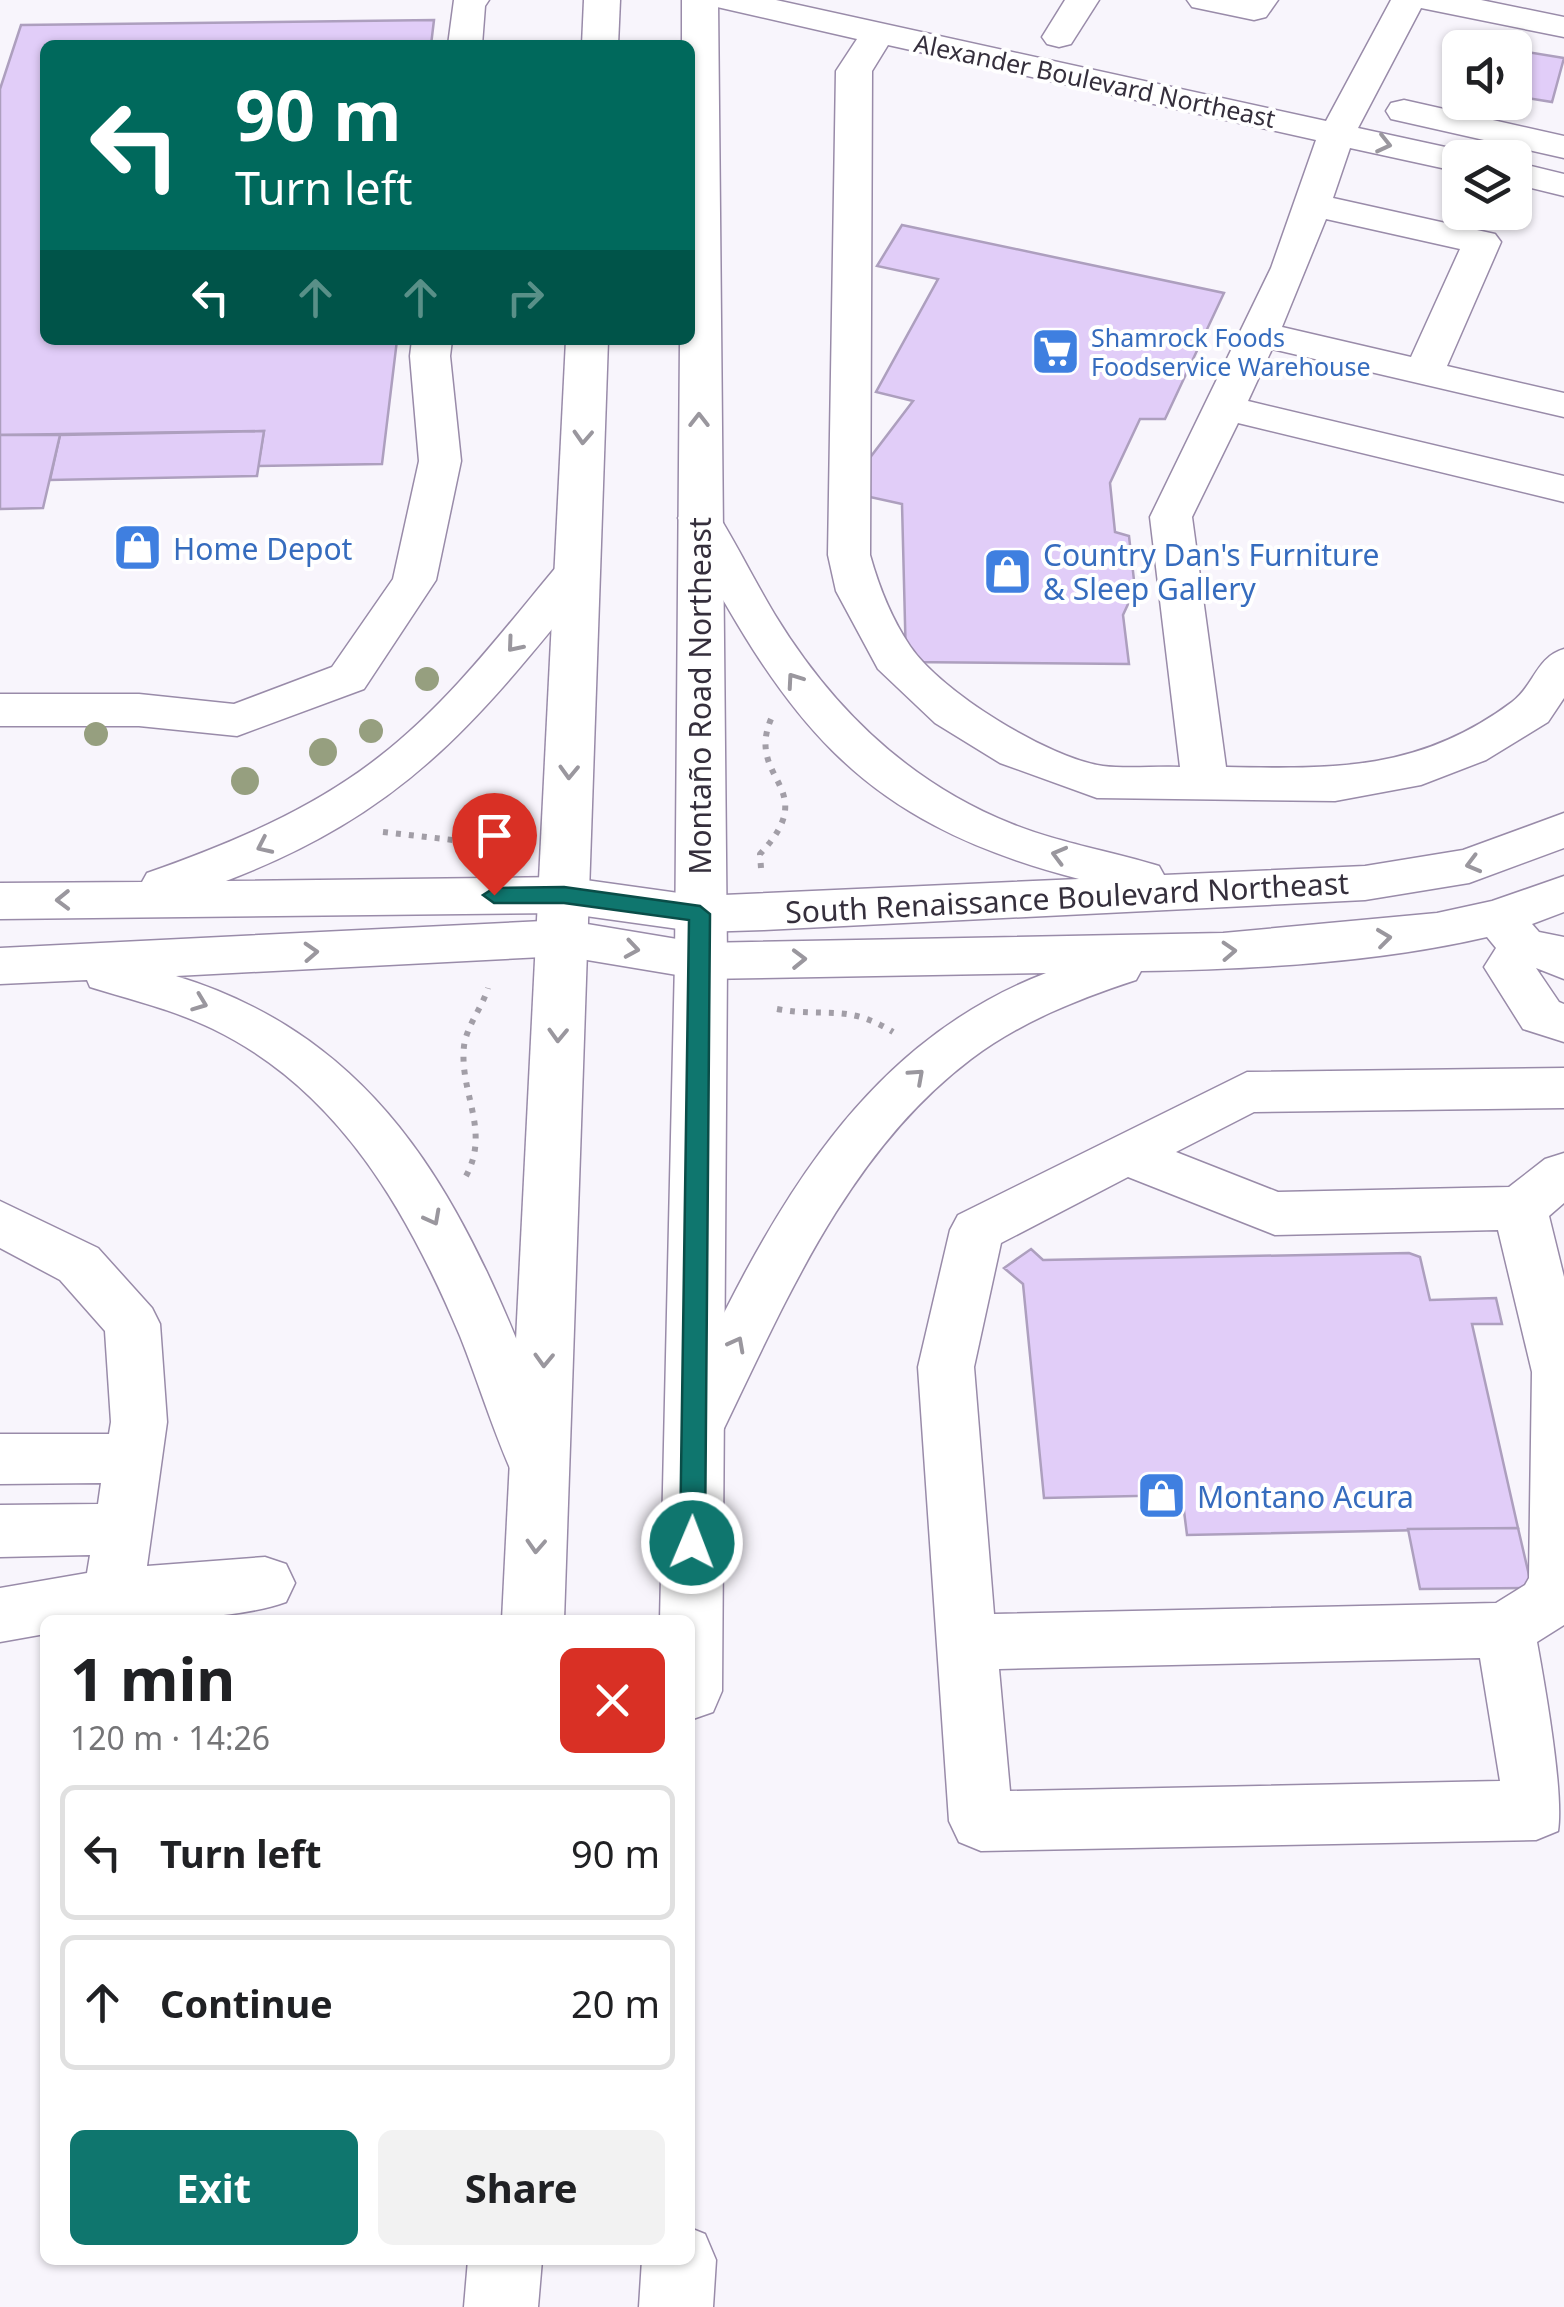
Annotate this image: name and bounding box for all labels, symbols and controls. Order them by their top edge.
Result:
street label: Alexander Boulevard Northeast [911,25,1279,135]
map controls [1442,30,1532,230]
button: sound [1442,30,1532,120]
text: 90 m [235,66,402,162]
icon: left [70,80,200,210]
one-way arrow [1375,132,1392,153]
button: layers [1442,140,1532,230]
text: Turn left [235,157,412,218]
icon: left [183,270,238,325]
icon: ahead [288,270,343,325]
icon: ahead [393,270,448,325]
icon: right [498,270,553,325]
place label: Shamrock Foods Foodservice Warehouse [1091,320,1371,383]
supermarket icon: Shamrock Foods Foodservice Warehouse [1030,325,1082,377]
one-way arrow [688,412,710,428]
one-way arrow [572,430,593,446]
street label: Montaño Road Northeast [679,517,720,875]
shop icon: Home Depot [112,522,164,574]
place label: Home Depot [173,528,353,569]
place label: Country Dan's Furniture & Sleep Gallery [1043,534,1379,609]
shop icon: Country Dan's Furniture & Sleep Gallery [982,545,1034,597]
one-way arrow [508,634,526,652]
one-way arrow [788,672,806,691]
one-way arrow [558,765,579,781]
pin [452,793,537,896]
icon: arrive [467,808,522,863]
one-way arrow [256,834,274,854]
one-way arrow [1050,846,1068,867]
one-way arrow [1465,852,1482,873]
street label: South Renaissance Boulevard Northeast [784,862,1350,932]
one-way arrow [54,889,70,911]
one-way arrow [1376,928,1392,949]
one-way arrow [624,938,640,959]
one-way arrow [1221,941,1237,962]
one-way arrow [303,942,319,963]
one-way arrow [792,948,807,970]
one-way arrow [190,991,208,1011]
one-way arrow [547,1028,568,1044]
one-way arrow [905,1070,924,1088]
one-way arrow [421,1207,440,1225]
one-way arrow [725,1337,744,1355]
one-way arrow [534,1353,555,1369]
shop icon: Montano Acura [1136,1470,1188,1522]
place label: Montano Acura [1197,1476,1414,1517]
position arrow [640,1491,744,1595]
one-way arrow [526,1539,547,1554]
text: 1 min [70,1637,235,1719]
button: close [560,1648,665,1753]
text: 120 m · 14:26 [70,1716,270,1759]
icon: left [75,1825,130,1880]
text: Turn left [160,1827,322,1879]
text: 90 m [571,1827,660,1879]
icon: ahead [75,1975,130,2030]
text: Continue [160,1977,333,2029]
text: 20 m [571,1977,660,2029]
button: Exit [70,2130,358,2245]
button: Share [378,2130,665,2245]

